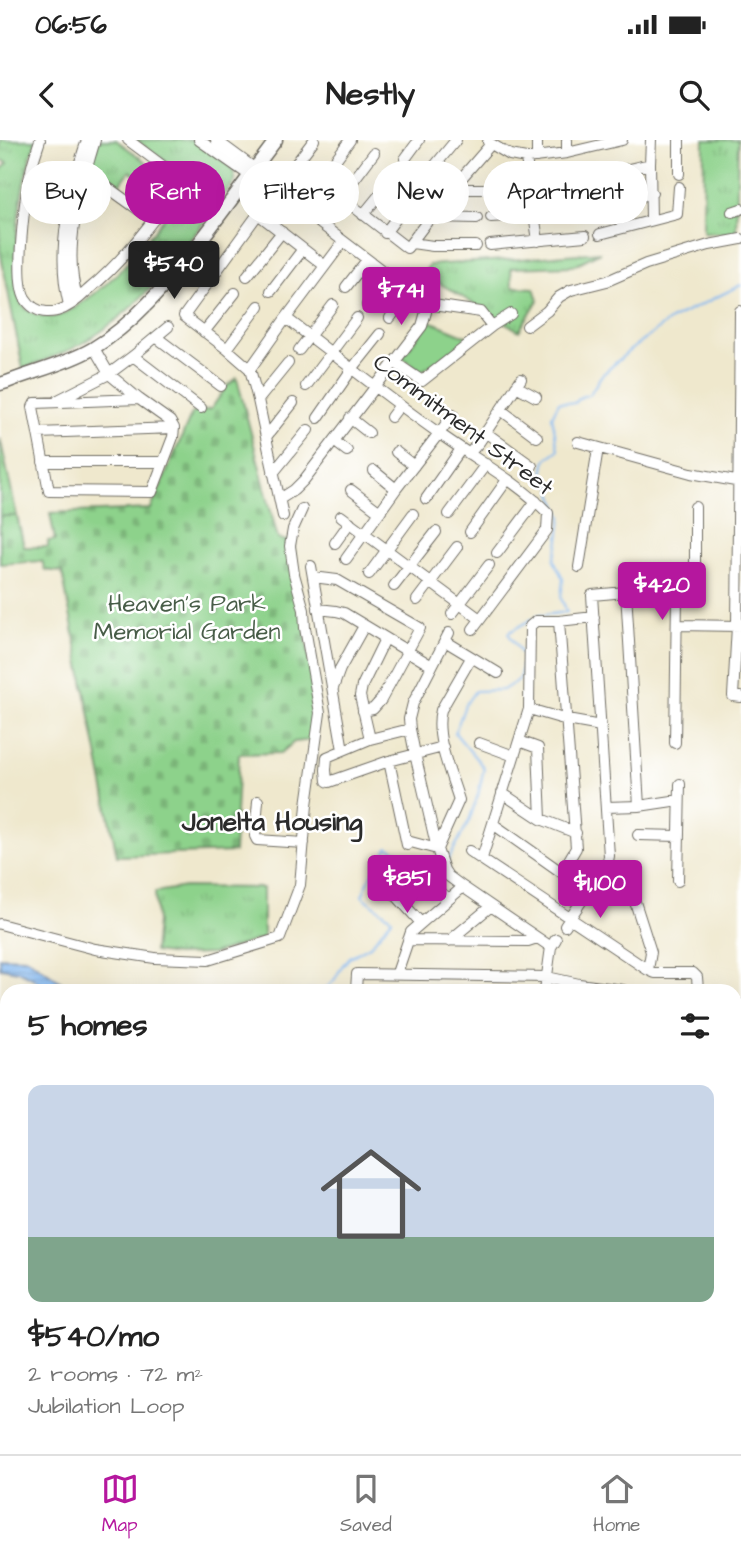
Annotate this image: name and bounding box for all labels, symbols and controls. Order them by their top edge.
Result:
text: 06:56 [35,7,107,43]
text: Nestly [326,72,415,117]
icon: back [28,76,66,114]
icon: search [675,76,713,114]
chip: Buy [21,161,111,224]
chip: Rent [125,161,225,224]
chip: Filters [239,161,359,224]
chip: New [373,161,469,224]
chip: Apartment [483,161,648,224]
pin: $540 [133,242,215,301]
text: $540 [144,248,204,280]
pin: $741 [360,268,442,327]
text: $741 [378,274,424,306]
street label: Commitment Street [366,346,561,504]
pin: $420 [621,562,703,622]
text: $420 [634,569,690,601]
park label: Heaven's Park Memorial Garden [94,587,280,649]
district label: Jonelta Housing [181,804,363,843]
pin: $851 [366,856,448,915]
pin: $1,100 [543,860,657,920]
text: $851 [384,862,430,894]
text: $1,100 [574,867,626,899]
text: 5 homes [28,1005,148,1047]
icon: filters [676,1007,714,1045]
icon: home [308,1131,434,1257]
text: $540/mo [28,1316,159,1358]
text: 2 rooms · 72 m² [28,1358,203,1390]
text: Jubilation Loop [28,1390,185,1422]
tab: Map [101,1470,139,1539]
tab: Saved [340,1470,392,1539]
tab: Home [593,1470,640,1539]

